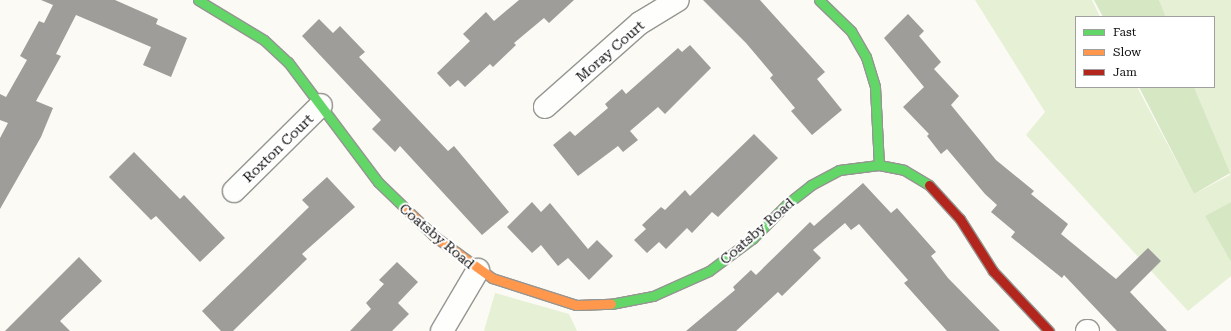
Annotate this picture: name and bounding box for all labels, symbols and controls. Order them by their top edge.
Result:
legend [1075,16,1215,88]
street label: Moray Court [572,17,648,85]
text: Fast [1113,25,1136,39]
text: Slow [1113,45,1141,59]
text: Jam [1113,65,1137,79]
street label: Roxton Court [239,110,317,186]
street label: Coatsby Road [716,194,798,268]
street label: Coatsby Road [396,200,478,272]

